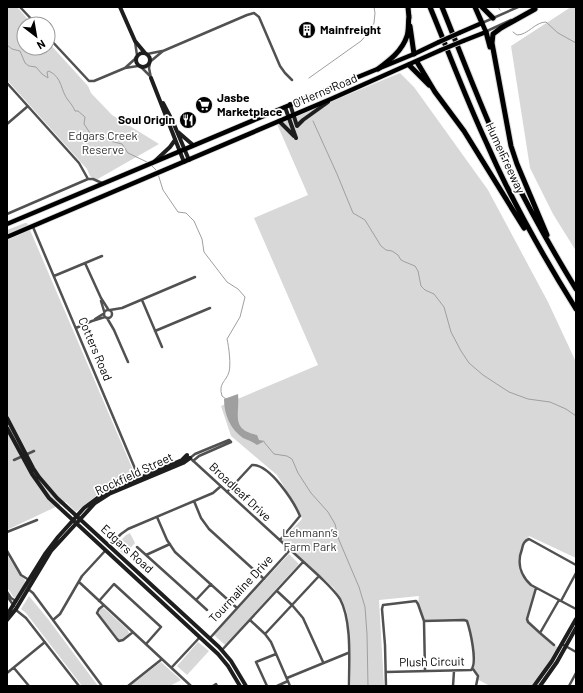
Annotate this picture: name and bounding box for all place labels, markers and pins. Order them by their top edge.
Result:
building icon: Mainfreight [297,20,317,40]
place label: Mainfreight [320,22,381,36]
place label: Jasbe Marketplace [217,90,283,118]
supermarket icon: Jasbe Marketplace [194,95,214,115]
restaurant icon: Soul Origin [178,110,198,130]
place label: Soul Origin [118,112,175,126]

